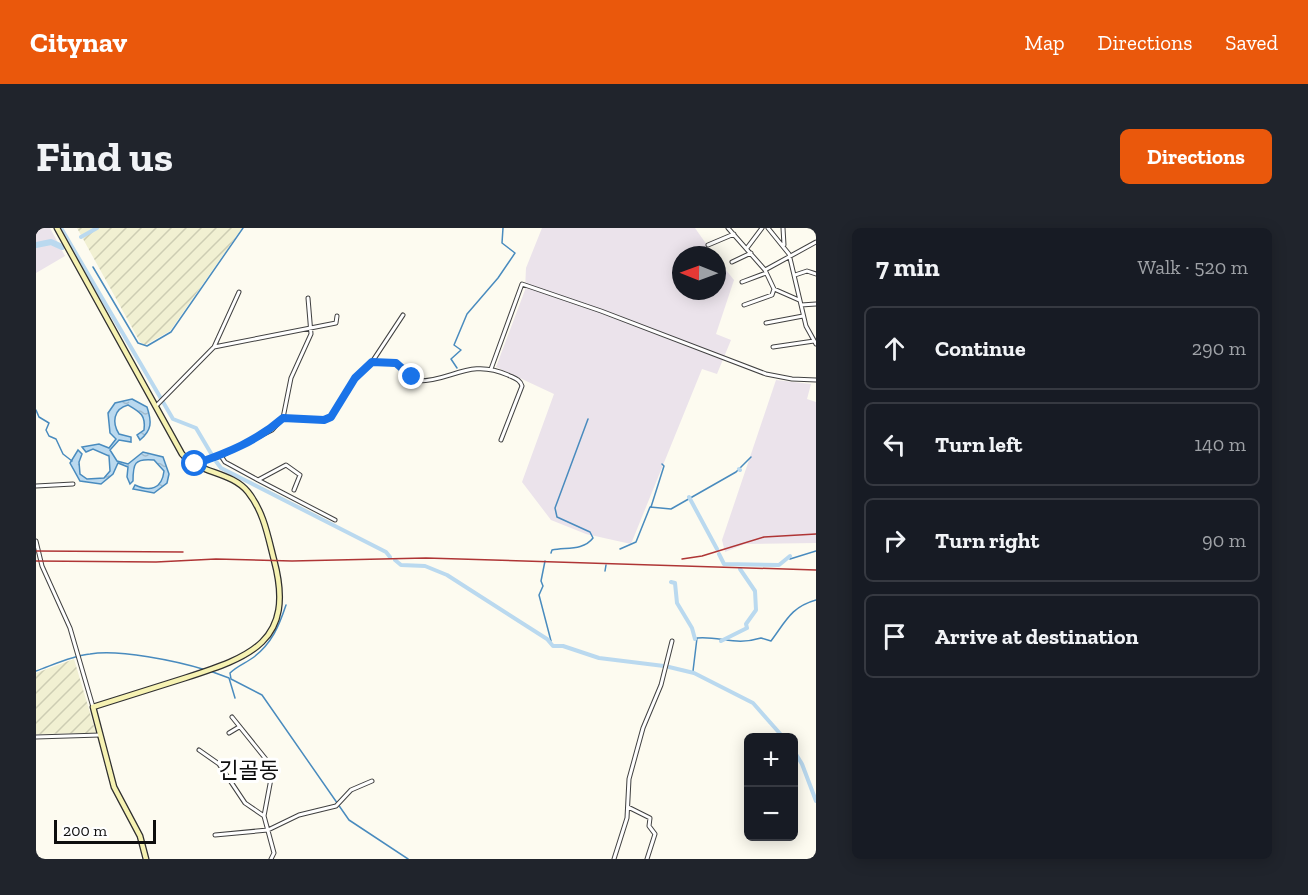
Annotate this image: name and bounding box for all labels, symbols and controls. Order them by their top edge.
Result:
text: Citynav [30,26,127,59]
text: Map [1025,30,1065,55]
text: Directions [1098,30,1192,55]
text: Saved [1225,30,1278,55]
button: Directions [1120,129,1272,184]
text: Find us [36,131,173,182]
north arrow [672,246,726,300]
text: 7 min [876,251,940,283]
text: Walk · 520 m [1138,255,1248,279]
icon: ahead [878,332,911,365]
text: Continue [935,335,1026,362]
text: 290 m [1192,336,1246,360]
route end [398,363,424,389]
icon: left [878,428,911,461]
text: Turn left [935,431,1022,458]
text: 140 m [1194,432,1246,456]
route start [181,450,207,476]
icon: right [878,524,911,557]
text: Turn right [935,527,1039,554]
text: 90 m [1202,528,1246,552]
icon: arrive [878,620,911,653]
text: Arrive at destination [935,623,1138,650]
map controls [744,733,798,841]
button: + [744,733,798,787]
district label: 긴골동 [219,757,279,784]
button: − [744,787,798,841]
scale bar [54,817,156,844]
text: 200 m [63,821,107,840]

